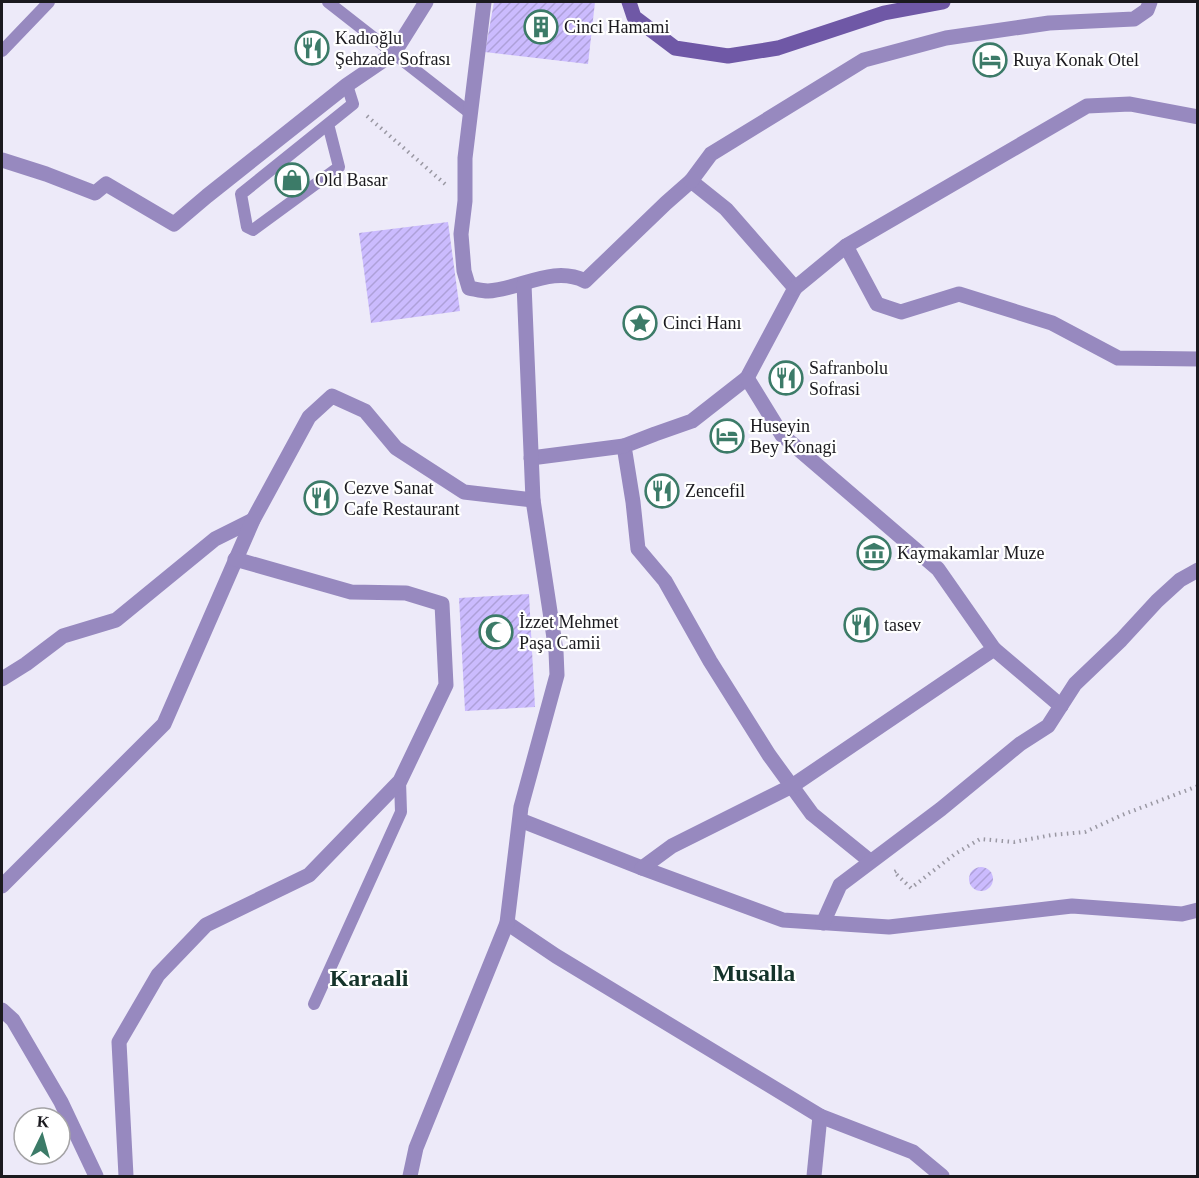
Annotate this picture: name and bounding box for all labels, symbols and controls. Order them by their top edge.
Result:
building icon: Cinci Hamami [523,9,559,45]
place label: Cinci Hamami [564,17,669,37]
place label: Kadıoğlu Şehzade Sofrası [335,28,450,69]
restaurant icon: Kadıoğlu Şehzade Sofrası [294,30,330,66]
hotel icon: Ruya Konak Otel [972,42,1008,78]
place label: Ruya Konak Otel [1013,50,1139,70]
shop icon: Old Basar [274,162,310,198]
place label: Old Basar [315,170,387,190]
place icon: Cinci Hanı [622,305,658,341]
place label: Cinci Hanı [663,313,742,333]
place label: Safranbolu Sofrasi [809,358,888,399]
restaurant icon: Safranbolu Sofrasi [768,360,804,396]
place label: Huseyin Bey Konagi [750,416,836,457]
hotel icon: Huseyin Bey Konagi [709,418,745,454]
restaurant icon: Zencefil [644,473,680,509]
place label: Cezve Sanat Cafe Restaurant [344,478,459,519]
restaurant icon: Cezve Sanat Cafe Restaurant [303,480,339,516]
place label: Zencefil [685,481,745,501]
museum icon: Kaymakamlar Muze [856,535,892,571]
place label: Kaymakamlar Muze [897,543,1044,563]
restaurant icon: tasev [843,607,879,643]
place label: İzzet Mehmet Paşa Camii [519,612,618,653]
mosque icon: İzzet Mehmet Paşa Camii [478,614,514,650]
place label: tasev [884,615,921,635]
district label: Musalla [713,960,795,986]
district label: Karaali [330,965,409,991]
north arrow [12,1106,72,1166]
text: K [36,1113,51,1131]

